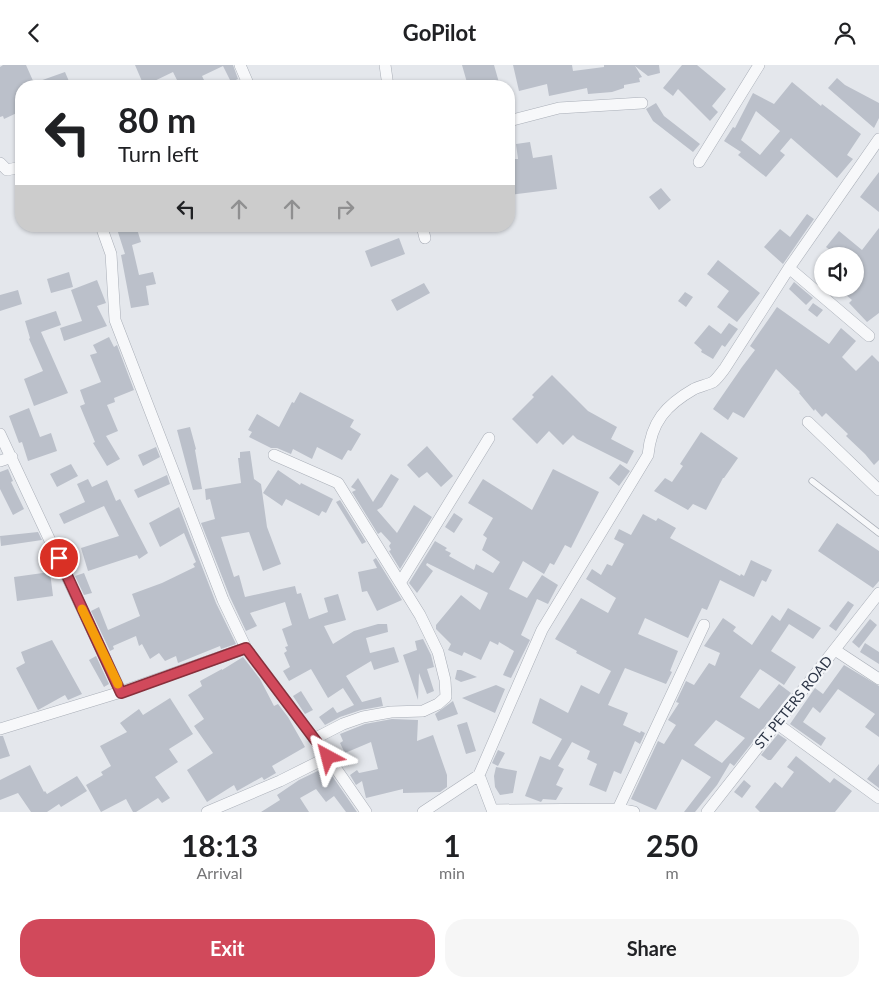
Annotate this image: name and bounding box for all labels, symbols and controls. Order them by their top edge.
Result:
icon: back [20,19,48,47]
text: GoPilot [403,19,476,46]
icon: person [831,19,859,47]
text: 80 m [118,98,196,140]
icon: left [35,100,100,165]
text: Turn left [118,140,199,167]
icon: left [172,195,200,223]
icon: ahead [225,195,253,223]
icon: ahead [278,195,306,223]
icon: right [331,195,359,223]
map controls [814,247,864,297]
button: sound [814,247,864,297]
pin [38,537,80,579]
icon: arrive [45,544,73,572]
street label: ST. PETERS ROAD [750,652,836,752]
position arrow [301,730,353,782]
text: 18:13 [181,827,258,863]
text: 1 [443,827,461,863]
text: 250 [646,827,698,863]
text: Arrival [196,863,243,882]
text: min [439,863,465,882]
text: m [665,863,679,882]
button: Exit [20,919,435,977]
button: Share [445,919,859,977]

